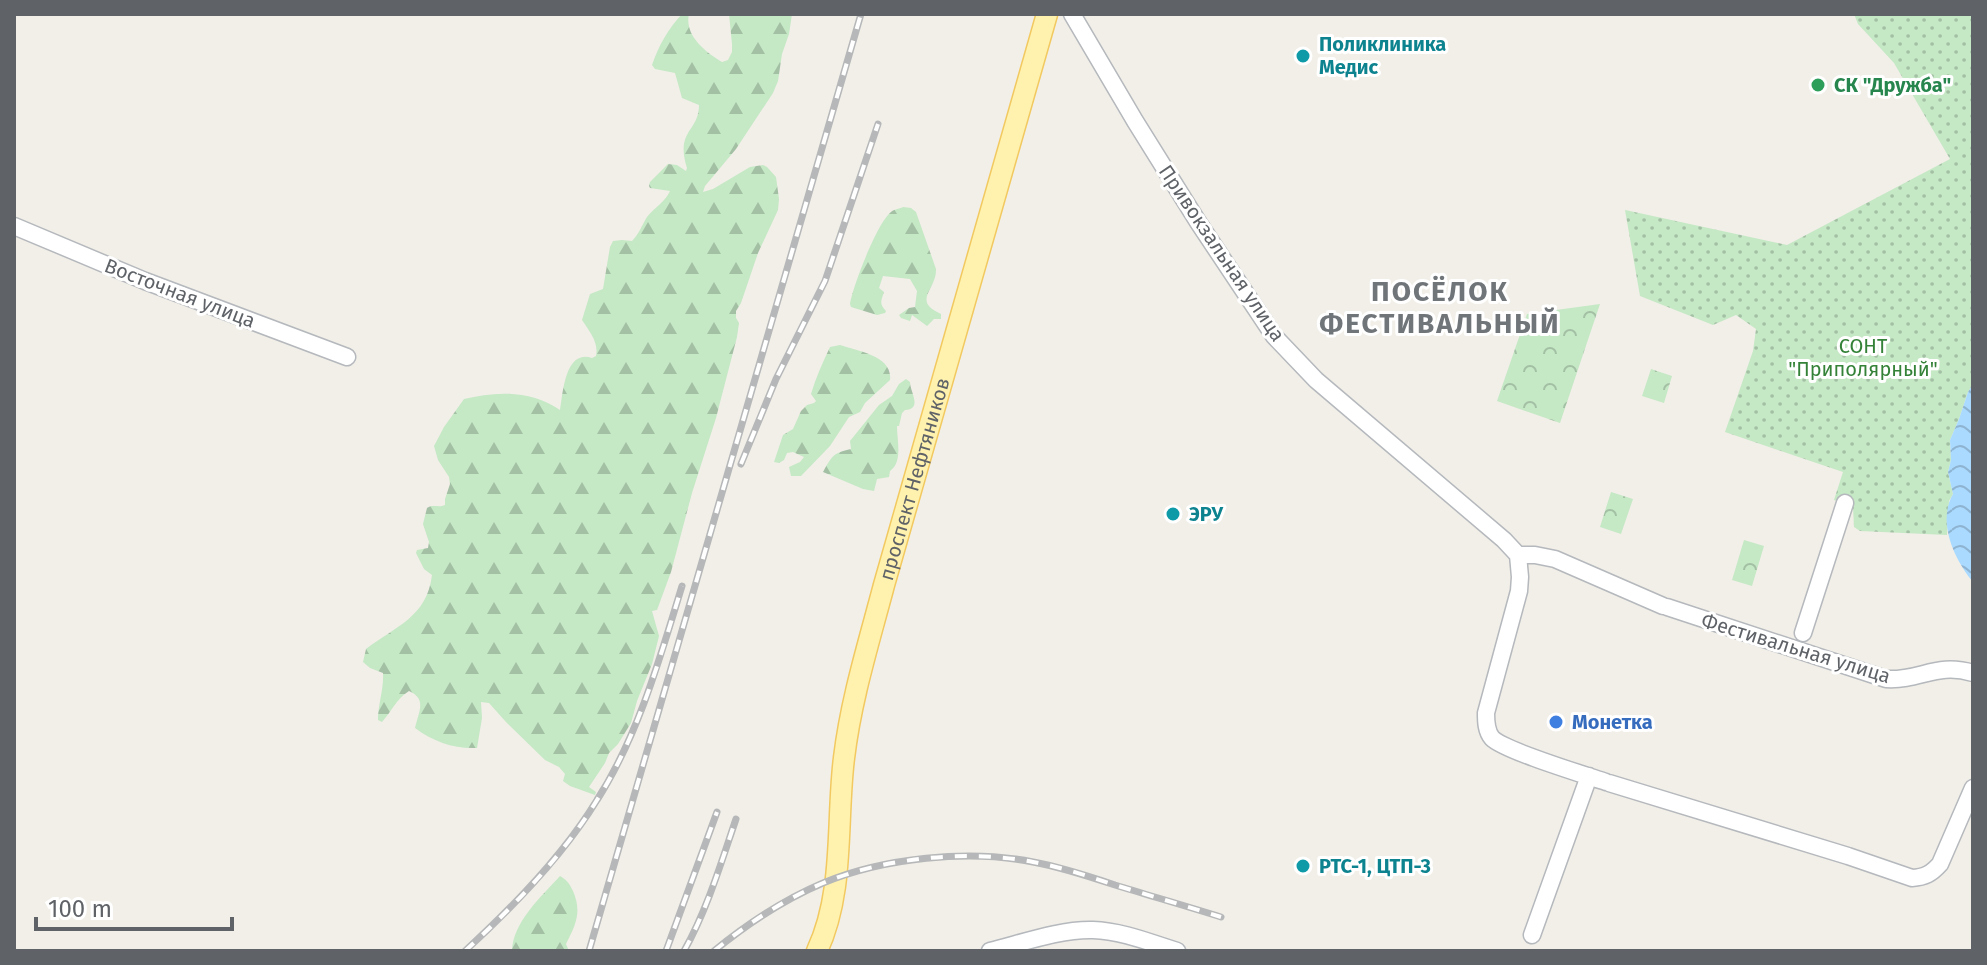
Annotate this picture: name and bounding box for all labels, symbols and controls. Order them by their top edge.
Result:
place label: Поликлиника Медис [1319,32,1446,79]
marker: Поликлиника Медис [1294,47,1312,65]
place label: СК "Дружба" [1834,73,1951,97]
marker: СК "Дружба" [1809,76,1827,94]
street label: Привокзальная улица [1154,160,1290,346]
street label: Восточная улица [101,253,259,333]
district label: ПОСЁЛОК ФЕСТИВАЛЬНЫЙ [1319,275,1561,340]
park label: СОНТ "Приполярный" [1788,334,1938,381]
street label: проспект Нефтяников [874,375,955,583]
place label: ЭРУ [1189,502,1223,526]
marker: ЭРУ [1164,505,1182,523]
street label: Фестивальная улица [1699,608,1893,688]
place label: Монетка [1572,710,1653,734]
marker: Монетка [1547,713,1565,731]
place label: РТС-1, ЦТП-3 [1319,854,1431,878]
marker: РТС-1, ЦТП-3 [1294,857,1312,875]
scale bar [36,881,232,931]
text: 100 m [48,895,112,923]

